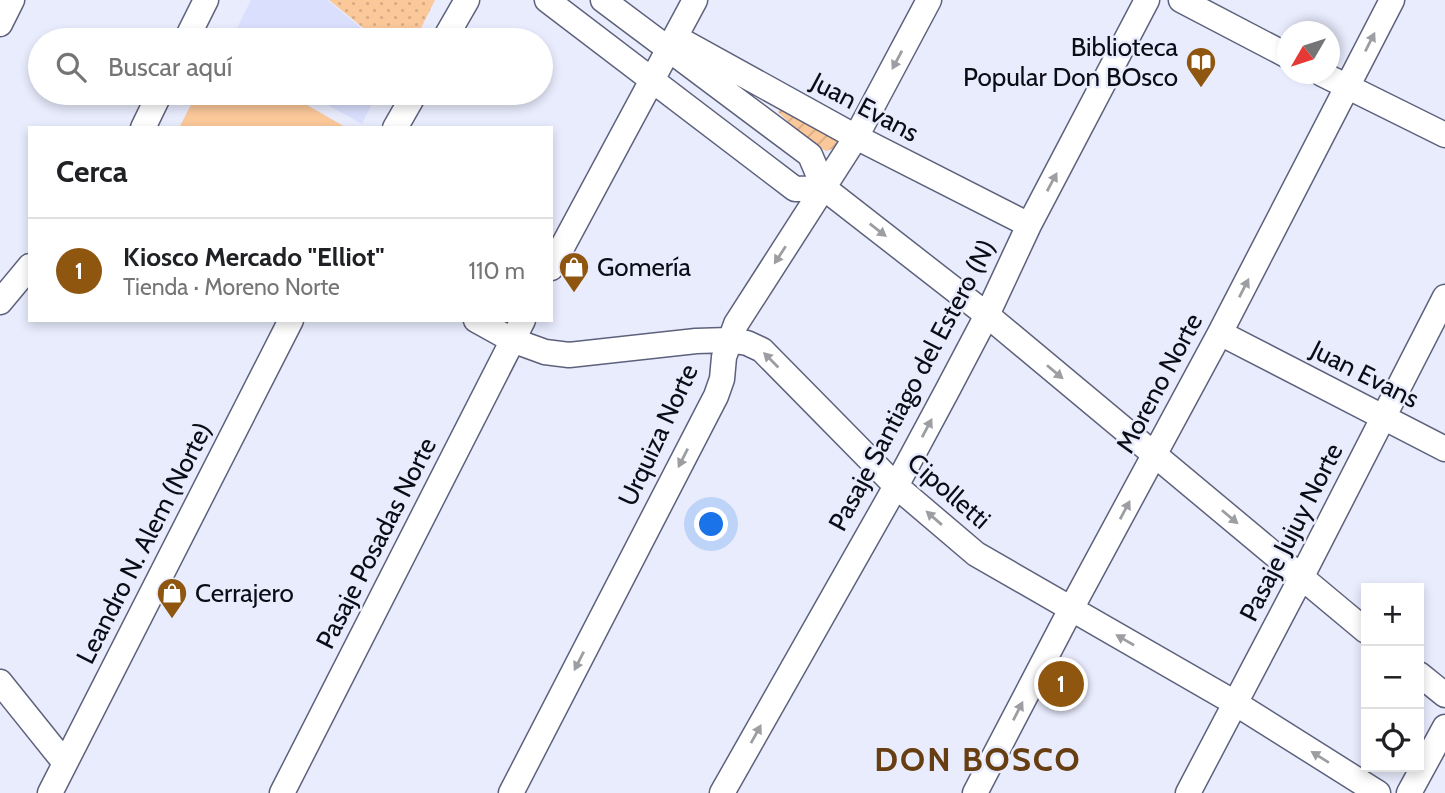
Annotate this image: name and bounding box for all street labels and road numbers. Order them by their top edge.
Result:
street label: Juan Evans [805,65,924,149]
street label: Pasaje Santiago del Estero (N) [821,234,1003,536]
street label: Moreno Norte [1109,308,1209,458]
street label: Juan Evans [1305,333,1425,415]
street label: Urquiza Norte [611,359,705,511]
street label: Leandro N. Alem (Norte) [69,417,219,669]
street label: Pasaje Posadas Norte [309,432,443,654]
street label: Pasaje Jujuy Norte [1232,438,1350,626]
street label: Cipolletti [901,446,997,536]

